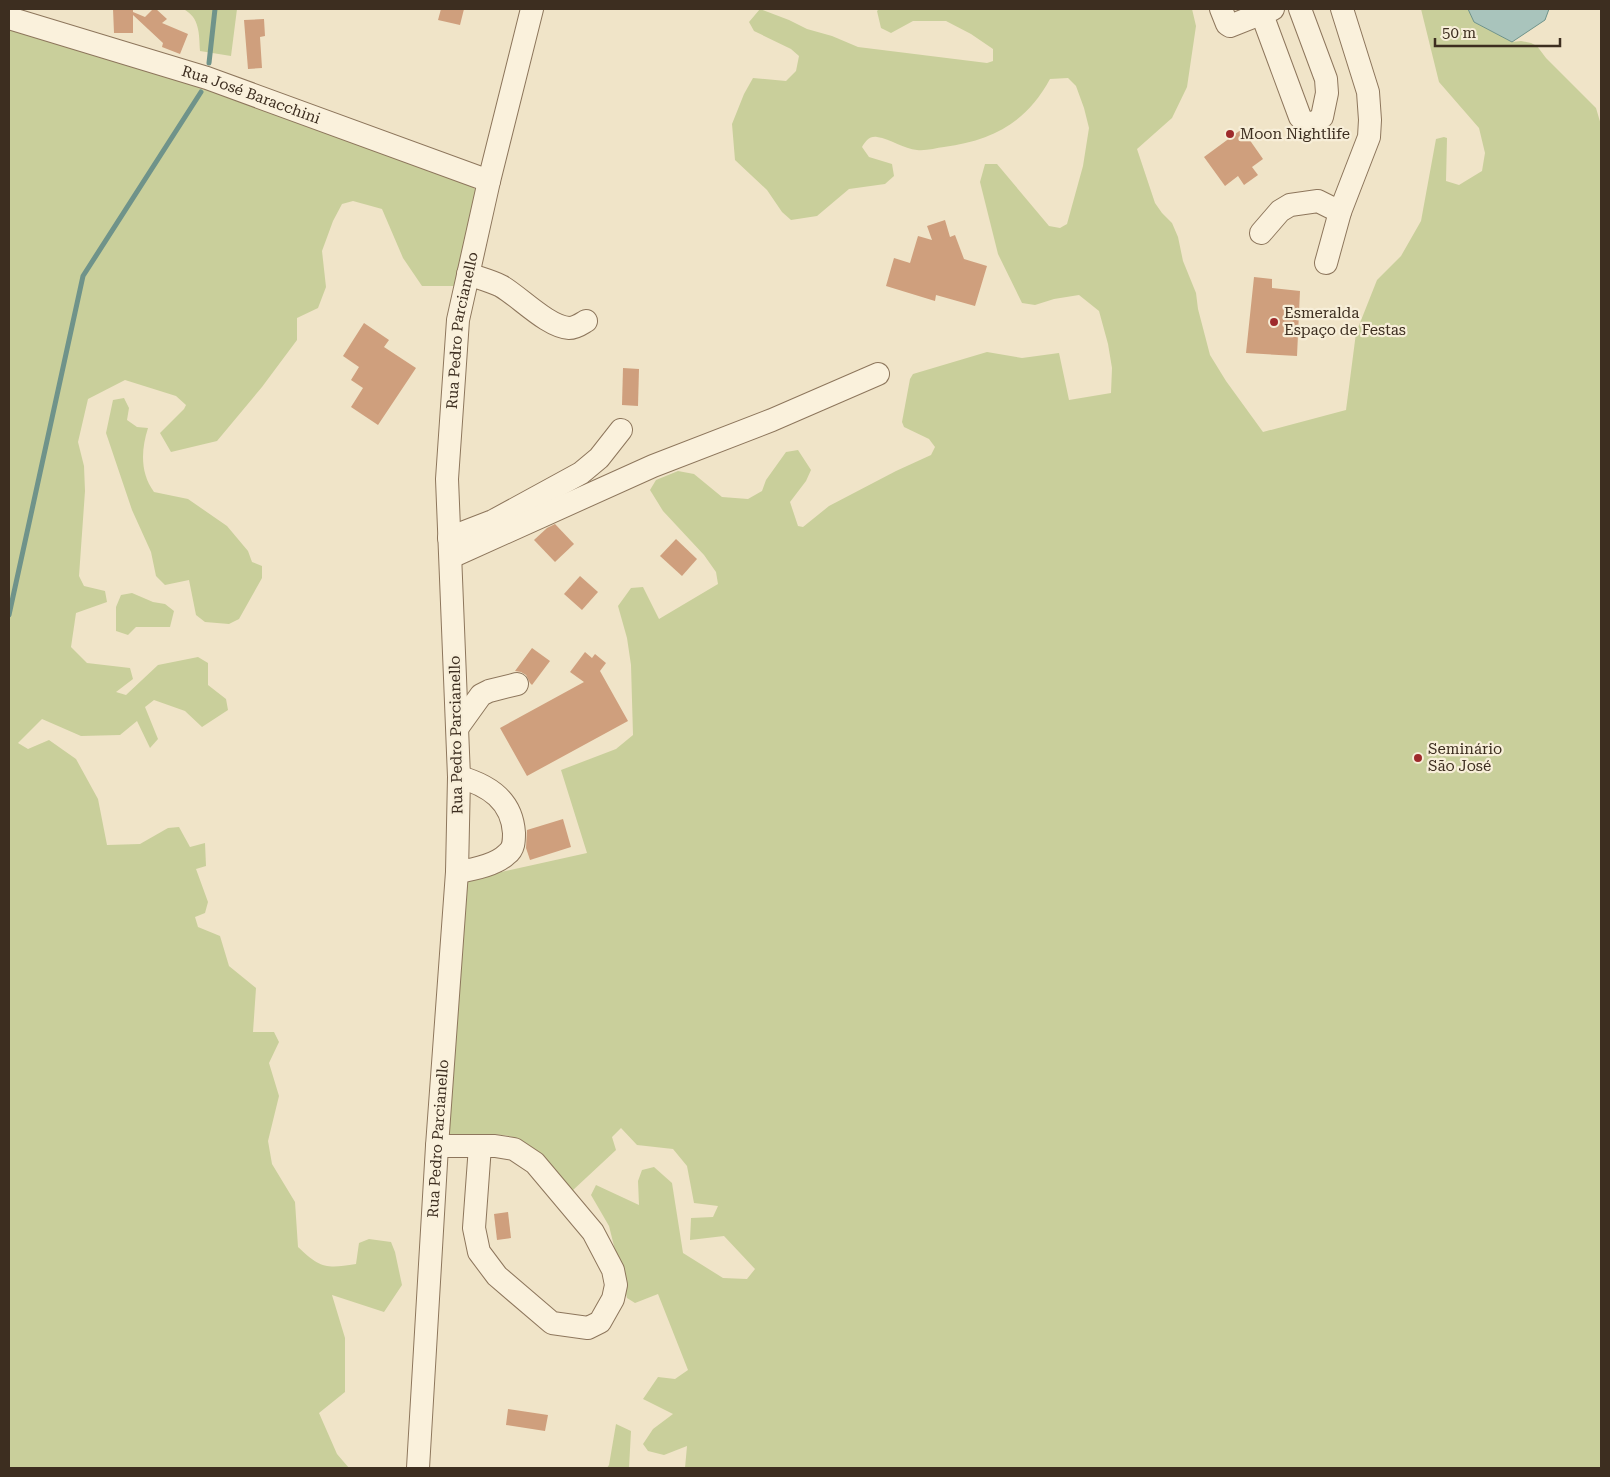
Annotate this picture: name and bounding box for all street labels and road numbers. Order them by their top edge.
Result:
street label: Rua José Baracchini [180,62,323,128]
street label: Rua Pedro Parcianello [443,250,482,410]
street label: Rua Pedro Parcianello [446,656,466,814]
street label: Rua Pedro Parcianello [424,1059,452,1218]

